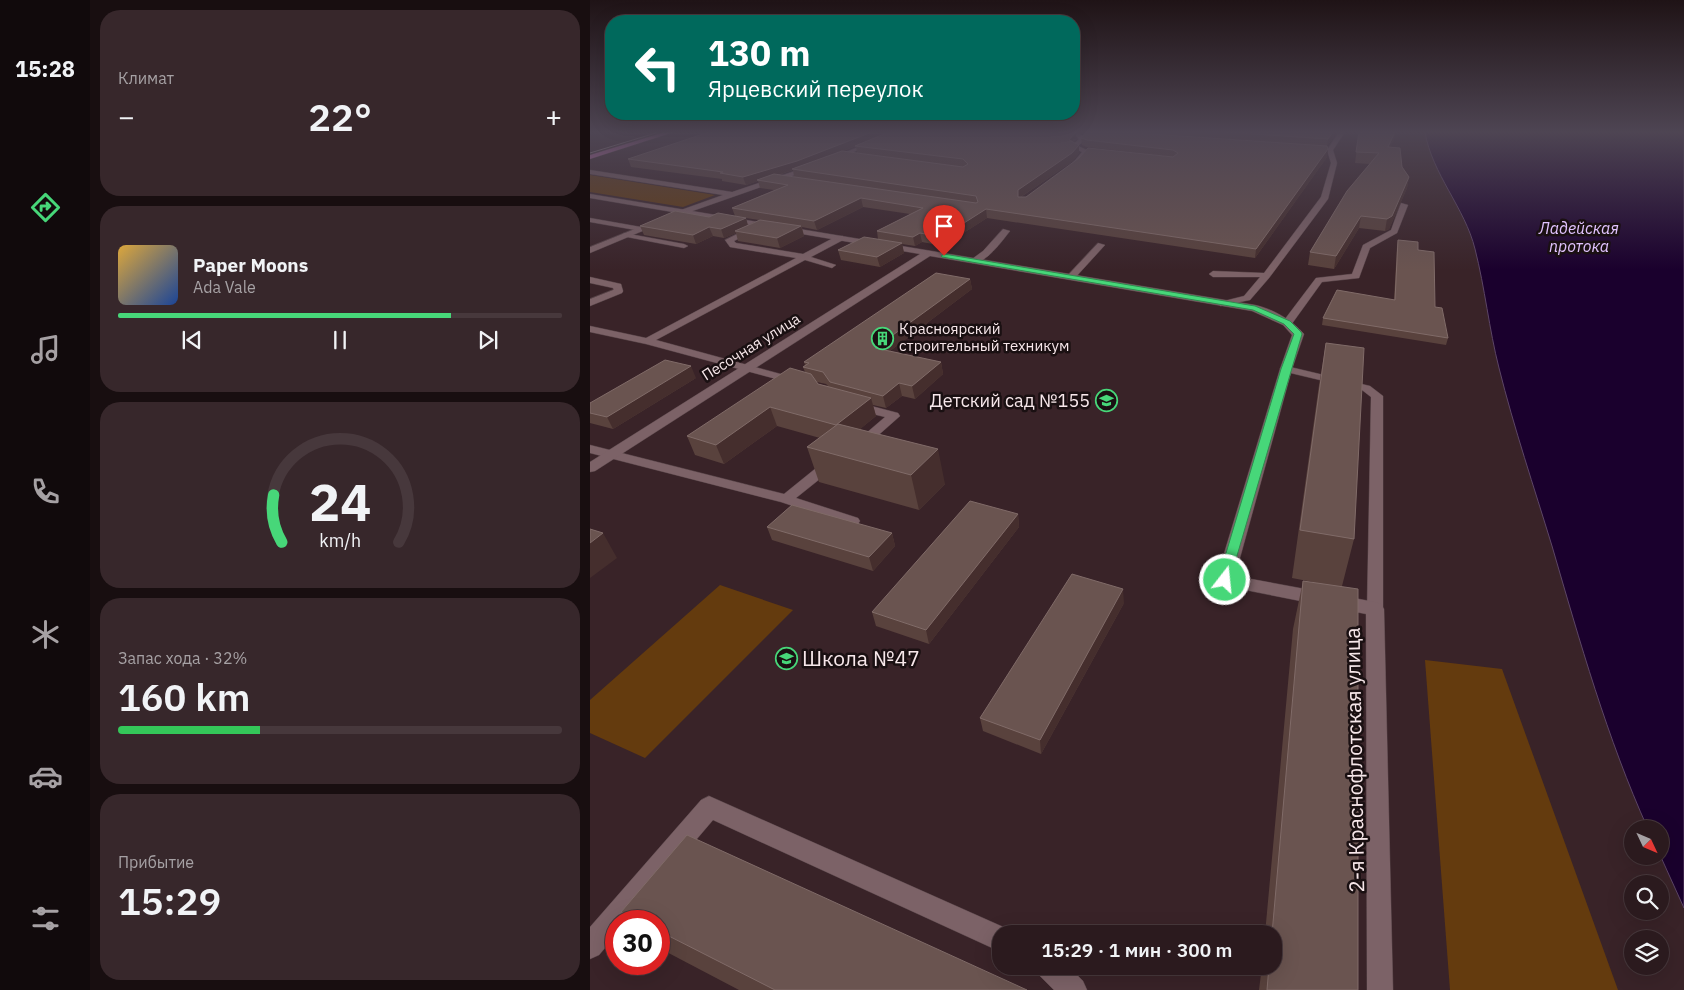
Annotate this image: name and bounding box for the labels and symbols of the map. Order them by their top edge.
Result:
pin [923,205,965,256]
water label: Ладейская протока [1538,218,1619,256]
street label: Песочная улица [698,309,803,384]
place label: Красноярский строительный техникум [899,319,1069,355]
building icon: Красноярский строительный техникум [871,326,895,350]
place label: Детский сад №155 [930,389,1090,412]
school or university icon: Детский сад №155 [1094,389,1118,413]
position arrow [1198,553,1250,605]
street label: 2-я Краснофлотская улица [1338,627,1370,893]
place label: Школа №47 [802,644,920,672]
school or university icon: Школа №47 [774,647,798,671]
north arrow [1624,820,1669,865]
speed limit sign: 30 [605,910,670,975]

